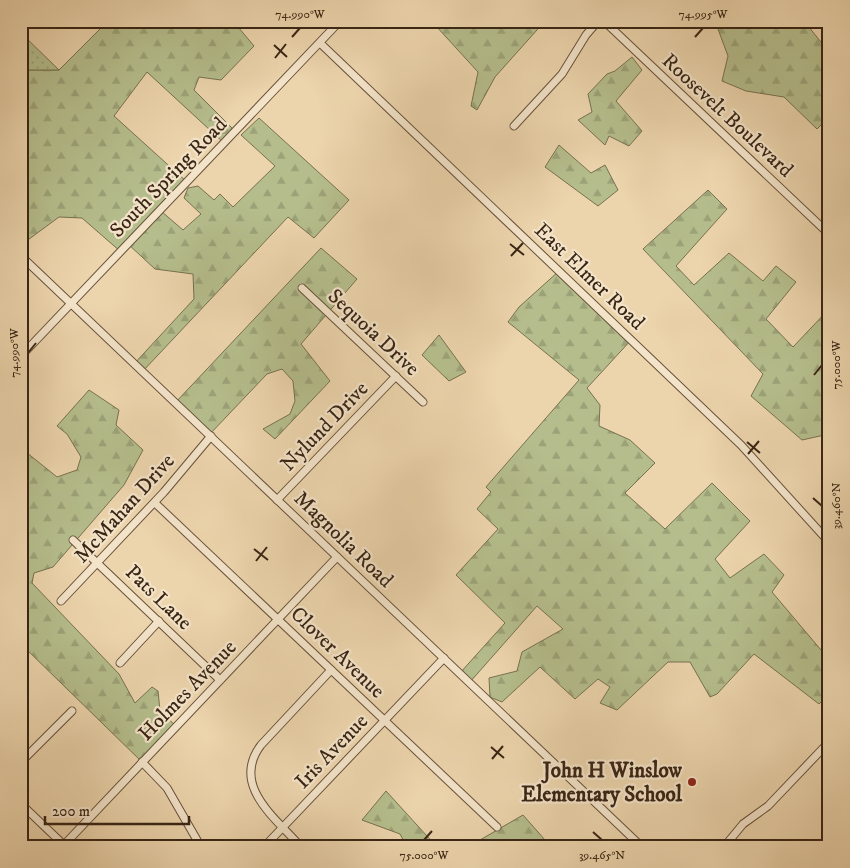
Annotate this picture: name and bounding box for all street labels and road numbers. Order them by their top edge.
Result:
street label: Roosevelt Boulevard [656,48,799,184]
street label: South Spring Road [105,112,233,243]
street label: East Elmer Road [529,218,650,336]
street label: Sequoia Drive [322,284,425,382]
street label: Nylund Drive [275,376,374,477]
street label: McMahan Drive [69,448,181,569]
street label: Magnolia Road [288,486,399,594]
street label: Pats Lane [119,560,197,636]
street label: Clover Avenue [285,601,390,704]
street label: Holmes Avenue [133,635,243,747]
street label: Iris Avenue [290,709,374,795]

